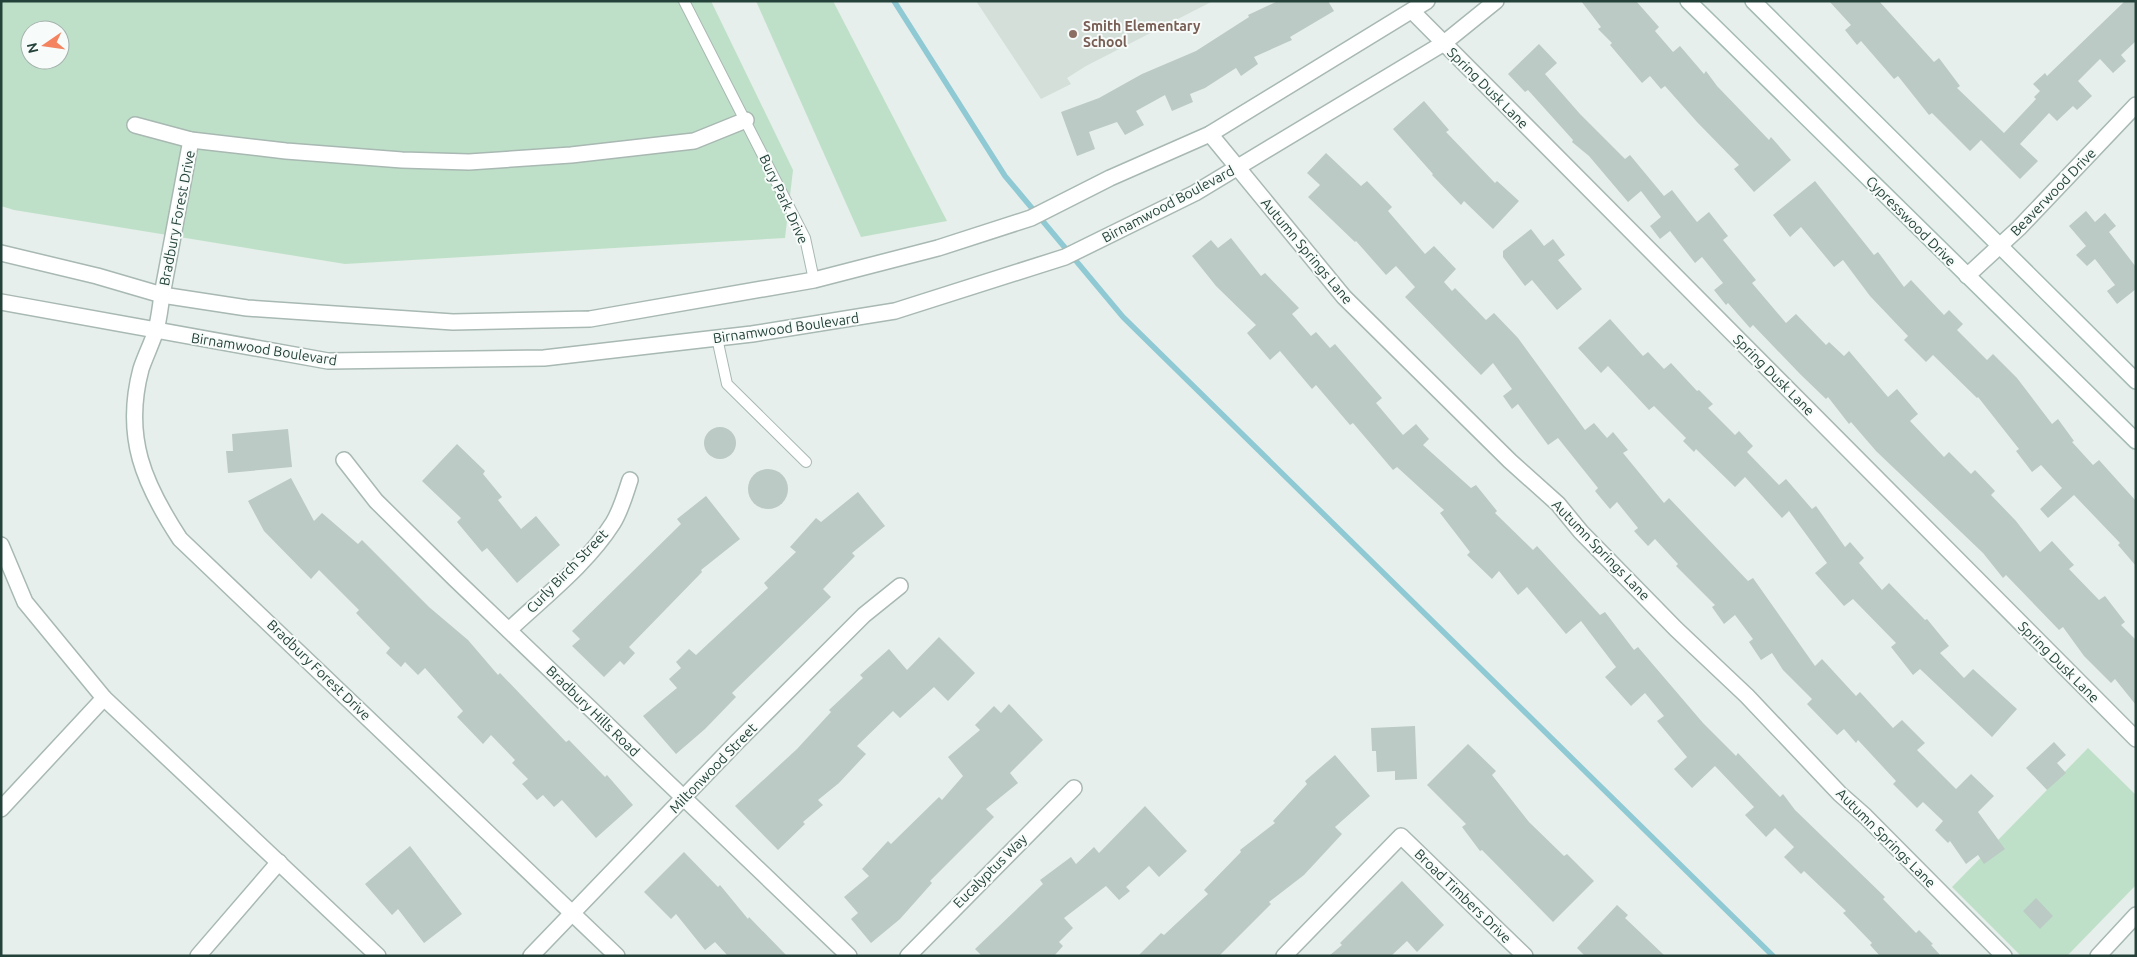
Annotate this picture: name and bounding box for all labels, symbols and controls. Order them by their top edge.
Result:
place label: Smith Elementary School [1083,18,1201,50]
north arrow [20,20,70,70]
marker: Smith Elementary School [1067,28,1079,40]
text: N [23,41,41,55]
street label: Spring Dusk Lane [1444,44,1532,132]
street label: Beaverwood Drive [2007,145,2099,239]
street label: Bradbury Forest Drive [156,149,198,287]
street label: Bury Park Drive [756,152,812,246]
street label: Birnamwood Boulevard [1099,162,1237,246]
street label: Cypresswood Drive [1863,173,1959,269]
street label: Autumn Springs Lane [1258,195,1356,307]
street label: Birnamwood Boulevard [712,310,860,346]
street label: Birnamwood Boulevard [190,330,338,368]
street label: Spring Dusk Lane [1730,331,1818,419]
street label: Autumn Springs Lane [1549,496,1653,604]
street label: Curly Birch Street [523,526,611,616]
street label: Bradbury Forest Drive [264,616,374,724]
street label: Spring Dusk Lane [2015,618,2103,706]
street label: Bradbury Hills Road [543,662,643,760]
street label: Miltonwood Street [666,719,760,816]
street label: Autumn Springs Lane [1833,785,1939,891]
street label: Eucalyptus Way [950,831,1030,911]
street label: Broad Timbers Drive [1411,846,1515,946]

